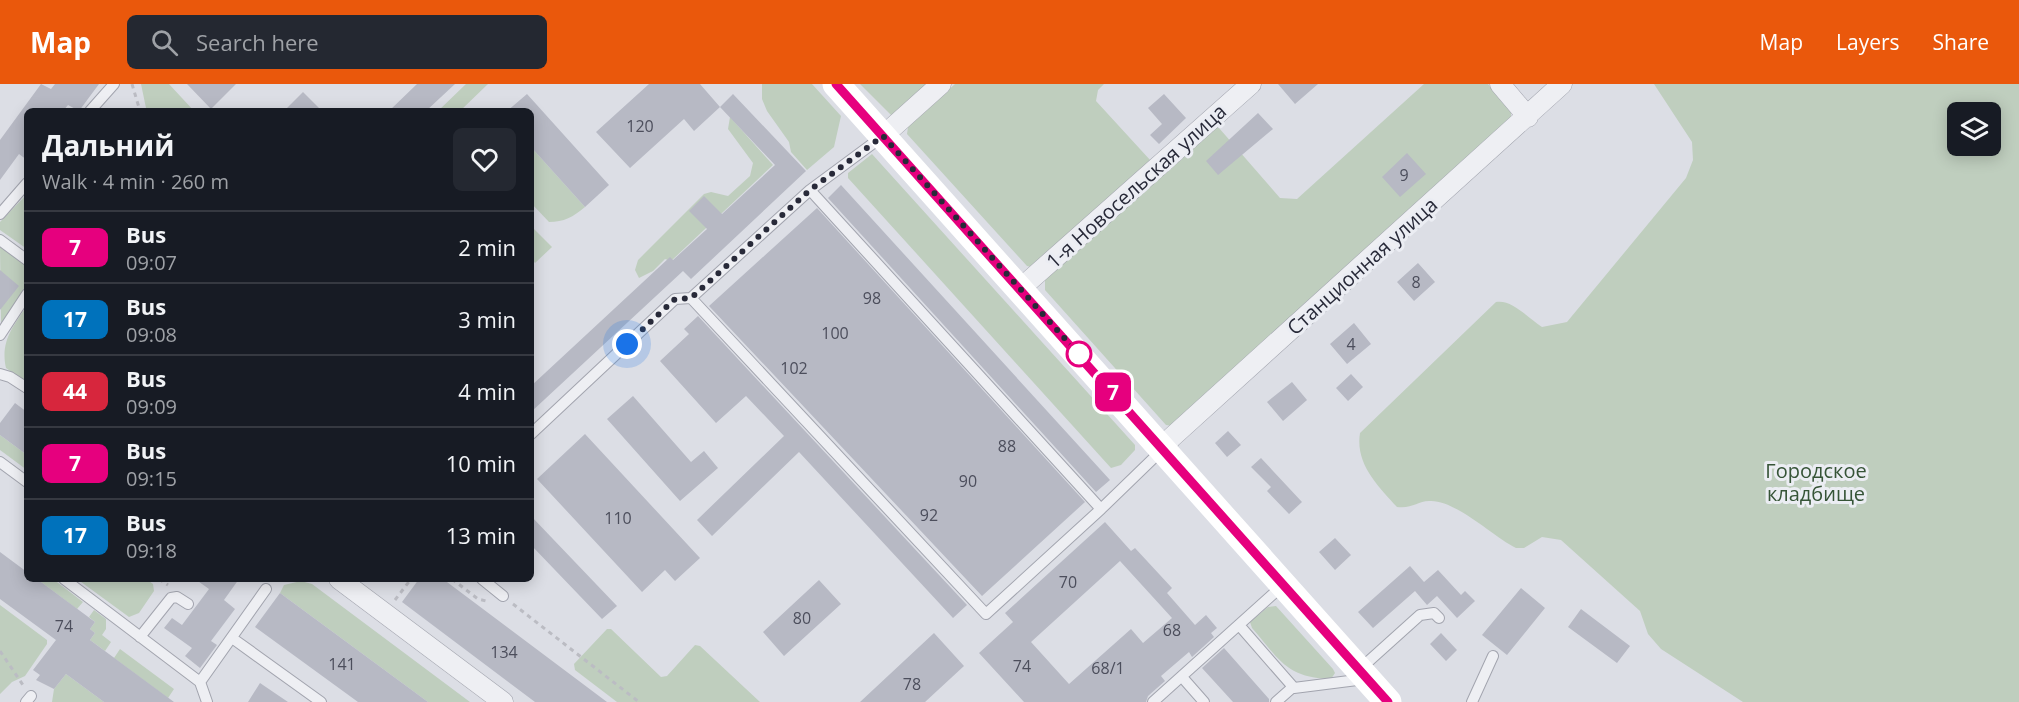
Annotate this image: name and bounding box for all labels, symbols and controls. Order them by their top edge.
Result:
search box [127,15,547,69]
text: Map [30,23,91,61]
icon: search [148,26,181,59]
text: Search here [196,27,319,57]
text: Map [1760,28,1803,56]
text: Layers [1836,28,1900,56]
text: Share [1933,28,1989,56]
street label: 1-я Новосельская улица [1040,98,1232,274]
map controls [1947,102,2001,156]
button: layers [1947,102,2001,156]
house number: 120 [626,115,654,137]
text: Дальний [42,126,174,164]
button: heart [453,128,516,191]
house number: 9 [1399,164,1409,186]
text: Walk · 4 min · 260 m [42,168,229,195]
street label: Станционная улица [1281,191,1443,341]
text: Bus [126,219,166,249]
text: 2 min [458,232,516,262]
text: 7 [69,233,81,261]
text: 09:07 [126,249,177,276]
house number: 8 [1411,271,1421,293]
house number: 98 [863,287,881,309]
text: Bus [126,291,166,321]
text: 3 min [458,304,516,334]
text: 17 [63,305,87,333]
text: 09:08 [126,321,177,348]
house number: 100 [821,322,849,344]
your location [612,329,642,359]
house number: 4 [1346,333,1356,355]
unlabelled marker [1066,341,1092,367]
house number: 102 [780,357,808,379]
text: Bus [126,363,166,393]
line badge: 7 [1094,372,1132,412]
text: 4 min [458,376,516,406]
text: 44 [63,377,87,405]
text: 7 [1107,378,1119,406]
text: 09:09 [126,393,177,420]
text: Bus [126,435,166,465]
house number: 88 [998,435,1016,457]
text: 10 min [446,448,516,478]
text: 7 [69,449,81,477]
park label: Городское кладбище [1765,457,1867,507]
text: 09:15 [126,465,177,492]
house number: 90 [959,470,977,492]
house number: 92 [920,504,938,526]
text: Bus [126,507,166,537]
house number: 110 [604,507,632,529]
text: 13 min [446,520,516,550]
text: 17 [63,521,87,549]
text: 09:18 [126,537,177,564]
house number: 70 [1059,571,1077,593]
house number: 80 [793,607,811,629]
house number: 74 [55,615,73,637]
house number: 68 [1163,619,1181,641]
house number: 134 [490,641,518,663]
house number: 141 [328,653,356,675]
house number: 74 [1013,655,1031,677]
house number: 68/1 [1091,657,1125,679]
house number: 78 [903,673,921,695]

